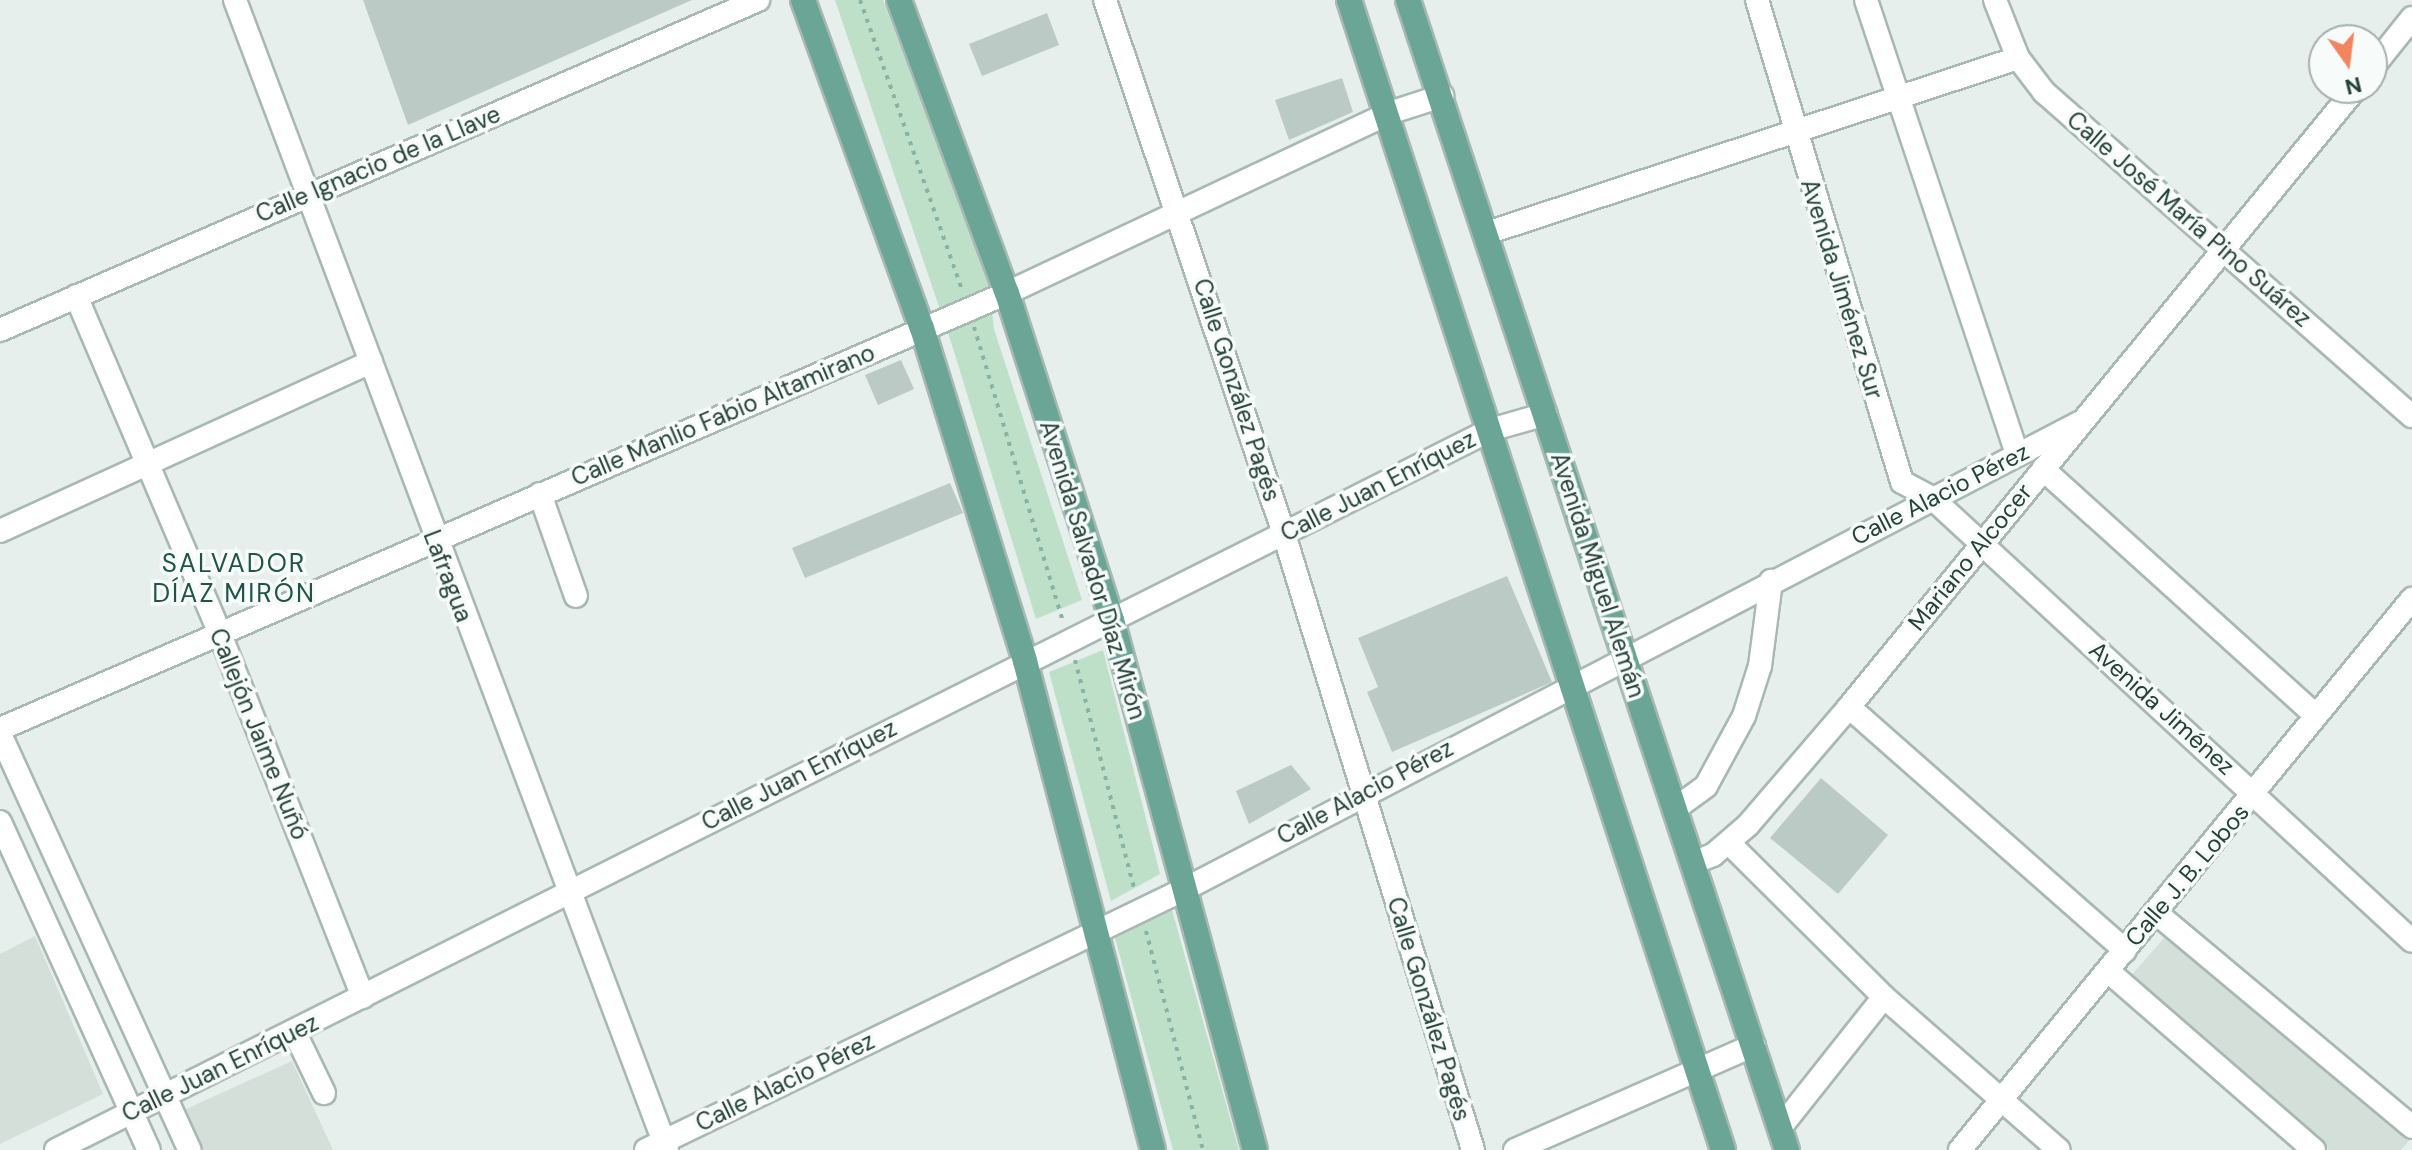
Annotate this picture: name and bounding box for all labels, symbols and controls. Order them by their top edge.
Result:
north arrow [2308,24,2388,104]
text: N [2342,70,2365,102]
street label: Calle Ignacio de la Llave [251,99,505,229]
street label: Calle José María Pino Suárez [2061,105,2317,333]
street label: Avenida Jiménez Sur [1795,176,1889,402]
street label: Calle González Pagés [1187,275,1287,505]
street label: Calle Manlio Fabio Altamirano [567,338,879,492]
street label: Avenida Salvador Díaz Mirón [1034,417,1152,723]
street label: Calle Juan Enríquez [1276,424,1480,548]
street label: Calle Alacio Pérez [1846,437,2034,551]
street label: Avenida Miguel Alemán [1545,449,1651,701]
street label: Mariano Alcocer [1902,478,2038,636]
street label: Lafragua [417,526,479,626]
district label: SALVADOR DÍAZ MIRÓN [152,548,316,610]
street label: Callejón Jaime Nuñó [203,624,315,844]
street label: Avenida Jiménez [2083,635,2241,781]
street label: Calle Juan Enríquez [697,713,901,837]
street label: Calle Alacio Pérez [1272,733,1458,851]
street label: Calle J. B. Lobos [2119,798,2255,952]
street label: Calle González Pagés [1381,894,1477,1124]
street label: Calle Juan Enríquez [117,1008,323,1128]
street label: Calle Alacio Pérez [691,1026,879,1138]

